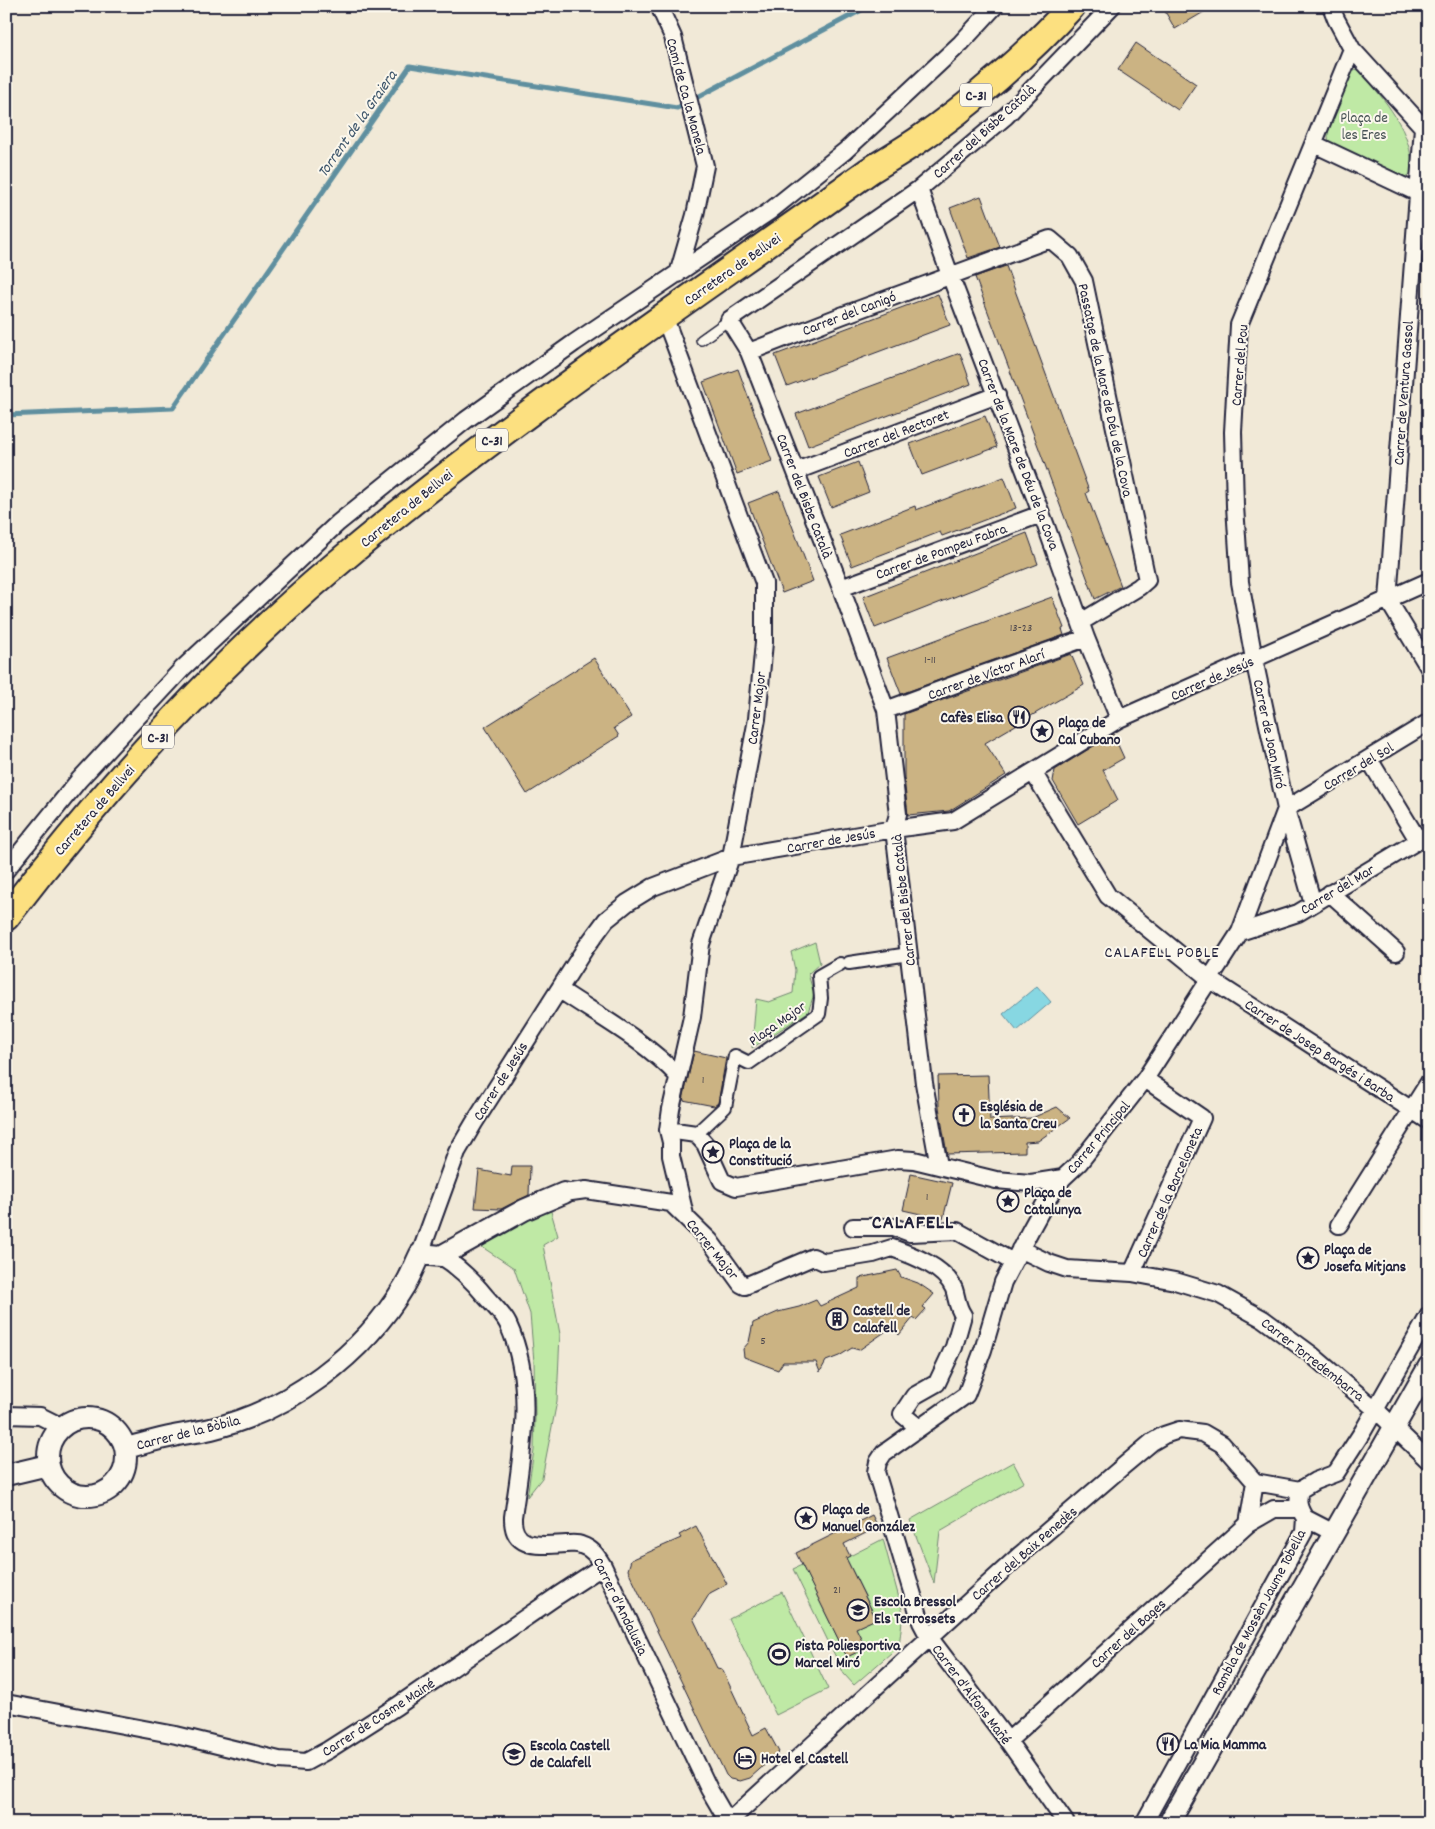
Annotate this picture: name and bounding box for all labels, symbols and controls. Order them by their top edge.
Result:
street label: Camí de Ca la Manela [659,36,711,158]
water label: Torrent de la Graiera [312,65,404,183]
street label: Carrer del Bisbe Català [929,80,1042,185]
road number: C-31 [960,84,992,106]
park label: Plaça de les Eres [1340,108,1388,147]
street label: Carretera de Bellvei [680,229,786,312]
street label: Passatge de la Mare de Déu de la Cova [1071,282,1138,500]
street label: Carrer del Canigó [799,287,900,343]
street label: Carrer de Ventura Gassol [1389,320,1421,466]
street label: Carrer del Pou [1226,323,1256,407]
street label: Carrer de la Mare de Déu de la Cova [970,356,1064,554]
street label: Carrer del Rectoret [841,404,953,465]
road number: C-31 [476,428,508,452]
street label: Carrer del Bisbe Català [769,431,837,563]
street label: Carretera de Bellvei [356,465,459,554]
street label: Carrer de Pompeu Fabra [873,519,1011,587]
house number: 13-23 [1010,620,1032,637]
street label: Carrer de Víctor Alarí [925,644,1049,707]
house number: 1-11 [924,652,936,669]
street label: Carrer de Jesús [1168,652,1258,708]
street label: Carrer Major [743,670,773,746]
street label: Carrer de Joan Miró [1246,678,1290,792]
restaurant icon: Cafès Elisa [1007,705,1031,729]
place label: Cafès Elisa [941,708,1004,730]
place label: Plaça de Cal Cubano [1058,713,1121,752]
place icon: Plaça de Cal Cubano [1030,719,1054,743]
road number: C-31 [142,726,174,749]
street label: Carrer del Sol [1320,738,1399,797]
street label: Carretera de Bellvei [50,761,141,862]
street label: Carrer de Jesús [785,823,877,861]
street label: Carrer del Bisbe Català [887,832,923,967]
street label: Carrer del Mar [1297,860,1380,922]
district label: CALAFELL POBLE [1105,942,1219,965]
street label: Carrer de Josep Bargés i Barba [1239,995,1399,1109]
street label: Plaça Major [745,996,812,1053]
street label: Carrer de Jesús [469,1038,535,1126]
house number: 1 [702,1072,704,1089]
place label: Església de la Santa Creu [980,1097,1057,1136]
street label: Carrer Principal [1062,1097,1137,1180]
church icon: Església de la Santa Creu [952,1103,976,1127]
street label: Carrer de la Barceloneta [1132,1123,1210,1262]
place label: Plaça de la Constitució [729,1134,792,1173]
place icon: Plaça de la Constitució [701,1140,725,1164]
place label: Plaça de Catalunya [1024,1183,1082,1222]
house number: 1 [926,1189,928,1206]
place icon: Plaça de Catalunya [996,1189,1020,1213]
district label: CALAFELL [872,1210,954,1238]
street label: Carrer Major [680,1215,743,1286]
place label: Plaça de Josefa Mitjans [1324,1240,1406,1279]
place icon: Plaça de Josefa Mitjans [1296,1246,1320,1270]
place label: Castell de Calafell [853,1301,911,1340]
building icon: Castell de Calafell [825,1307,849,1331]
street label: Carrer Torredembarra [1255,1313,1369,1409]
house number: 5 [760,1333,766,1350]
street label: Carrer de la Bòbila [134,1410,243,1457]
place label: Plaça de Manuel González [822,1500,915,1539]
street label: Carrer del Baix Penedès [967,1502,1083,1607]
place icon: Plaça de Manuel González [794,1506,818,1530]
street label: Rambla de Mossèn Jaume Tobella [1207,1525,1313,1700]
street label: Carrer d'Andalusia [586,1554,653,1660]
house number: 21 [833,1582,841,1599]
place label: Escola Bressol Els Terrossets [874,1592,956,1631]
street label: Carrer del Bages [1087,1594,1172,1675]
school or university icon: Escola Bressol Els Terrossets [846,1598,870,1622]
place label: Pista Poliesportiva Marcel Miró [795,1636,901,1675]
street label: Carrer d'Alfons Mañé [925,1640,1016,1750]
sports icon: Pista Poliesportiva Marcel Miró [767,1642,791,1666]
street label: Carrer de Cosme Mainé [318,1674,440,1764]
restaurant icon: La Mia Mamma [1156,1732,1180,1756]
place label: La Mia Mamma [1184,1735,1267,1757]
place label: Escola Castell de Calafell [530,1736,610,1775]
school or university icon: Escola Castell de Calafell [502,1742,526,1766]
hotel icon: Hotel el Castell [733,1746,757,1770]
place label: Hotel el Castell [761,1749,849,1771]

